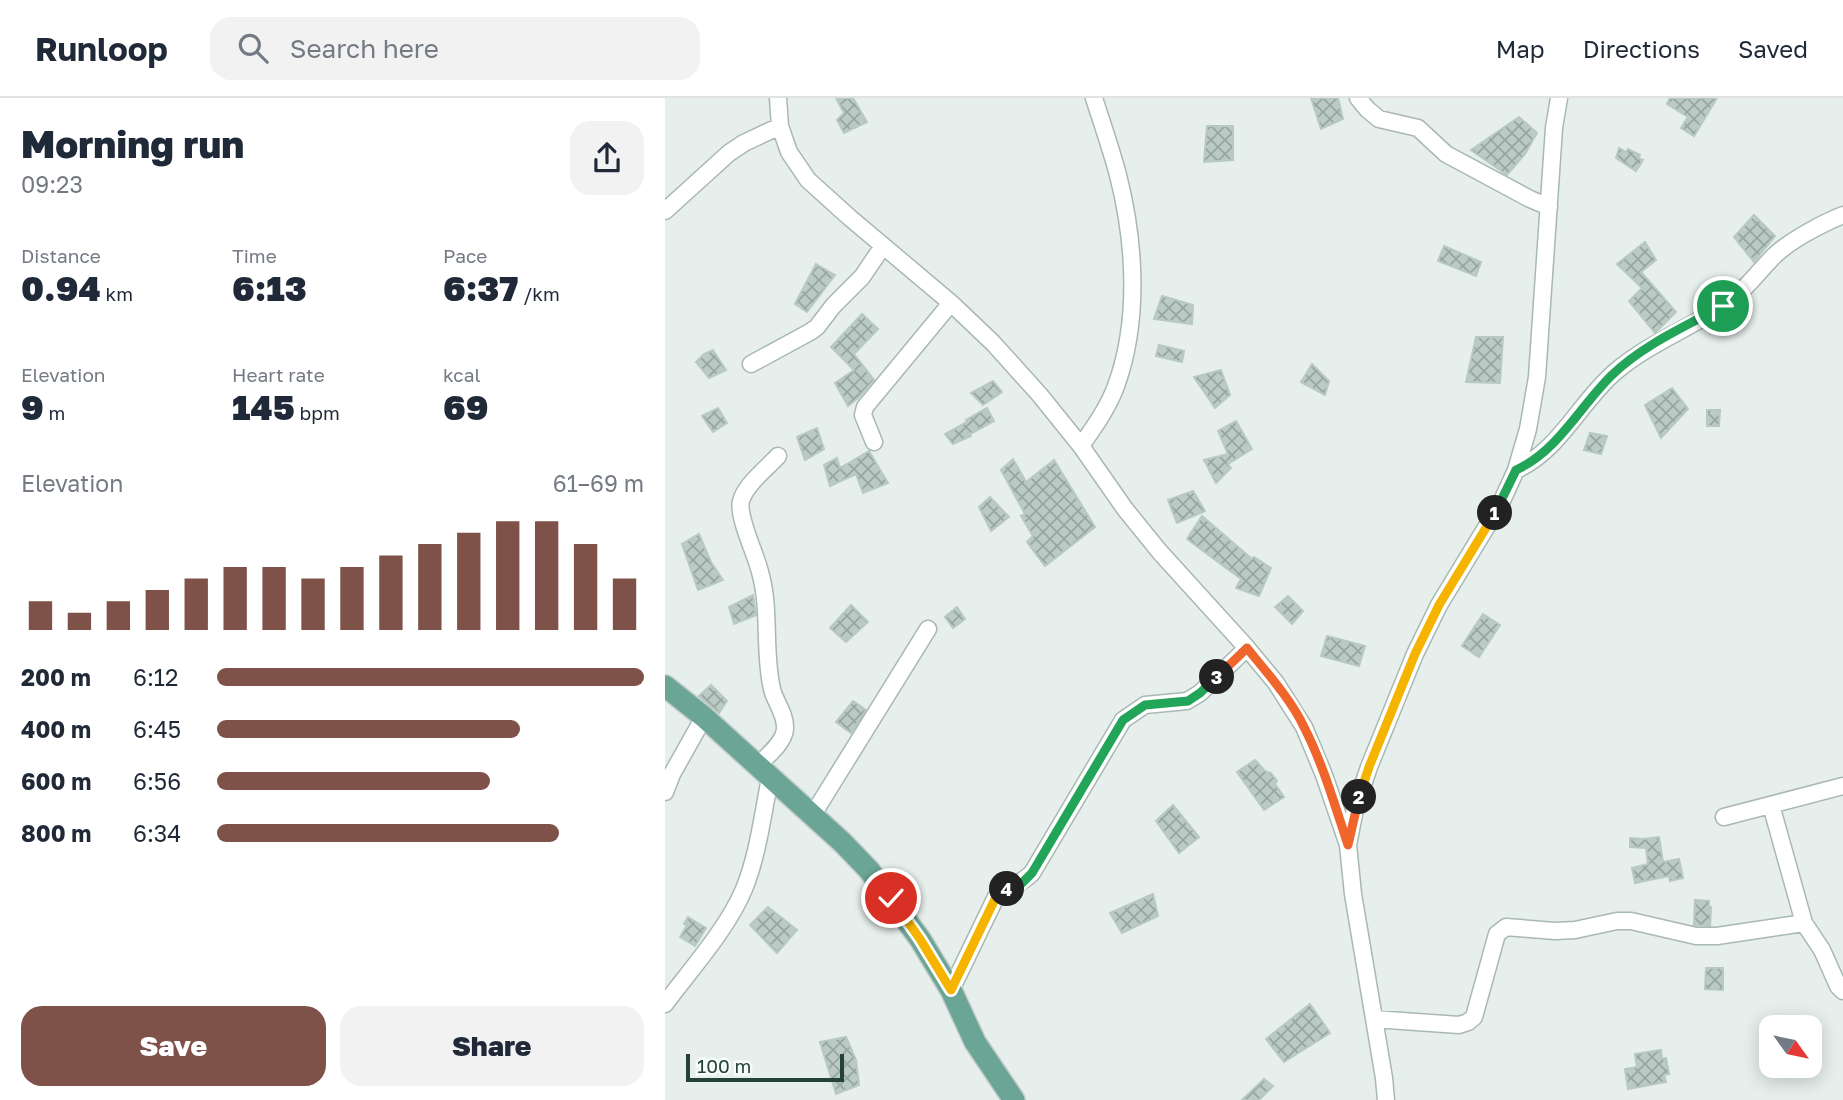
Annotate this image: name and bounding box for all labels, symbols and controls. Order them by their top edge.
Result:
search box [210,17,700,80]
text: Runloop [35,29,168,68]
icon: search [234,29,272,67]
text: Search here [290,33,439,64]
text: Map [1496,34,1545,63]
text: Directions [1583,34,1700,63]
text: Saved [1738,34,1808,63]
text: Morning run [21,121,244,166]
button: share [570,121,644,195]
text: 09:23 [21,170,83,198]
text: Distance [21,244,101,267]
text: Time [232,244,277,267]
text: Pace [443,244,487,267]
text: 0.94 [21,267,101,309]
text: 6:13 [232,267,307,309]
text: 6:37 [443,267,519,309]
pin [1693,276,1753,336]
text: km [101,282,133,305]
text: /km [519,282,560,305]
icon: arrive [1704,287,1742,325]
text: Elevation [21,363,106,386]
text: Heart rate [232,363,325,386]
text: kcal [443,363,481,386]
text: 9 [21,386,44,428]
text: 145 [232,386,295,428]
text: 69 [443,386,489,428]
text: m [44,401,65,424]
text: bpm [295,401,340,424]
text: Elevation [21,469,123,497]
text: 61–69 m [553,469,644,497]
pin: 1 [1477,496,1513,530]
text: 1 [1490,501,1499,524]
pin: 3 [1199,660,1235,694]
text: 200 m [21,663,91,691]
text: 6:12 [133,663,178,691]
text: 3 [1211,665,1222,688]
text: 400 m [21,715,91,743]
text: 6:45 [133,715,181,743]
text: 600 m [21,767,91,795]
text: 6:56 [133,767,181,795]
pin: 2 [1341,780,1377,814]
text: 2 [1353,785,1364,808]
text: 800 m [21,819,92,847]
text: 6:34 [133,819,181,847]
pin [861,868,921,928]
pin: 4 [989,872,1025,906]
text: 4 [1001,877,1012,900]
icon: check [872,879,910,917]
button: Save [21,1006,326,1086]
button: Share [340,1006,644,1086]
north arrow [1759,1015,1822,1078]
map controls [1759,1015,1822,1078]
scale bar [686,1051,843,1083]
text: 100 m [697,1054,751,1077]

